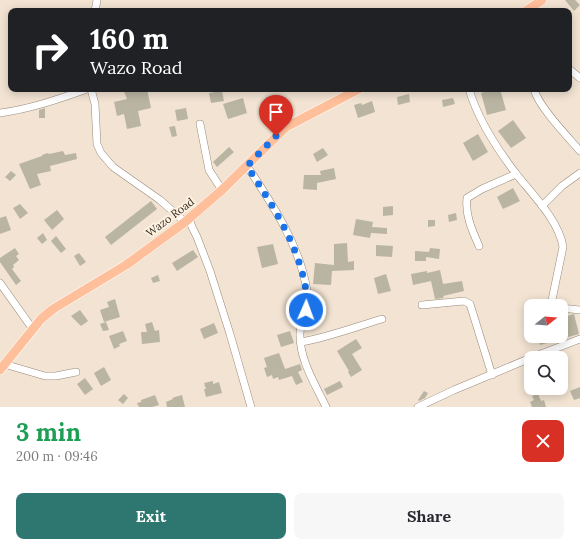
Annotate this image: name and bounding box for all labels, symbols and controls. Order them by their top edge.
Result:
text: 160 m [90,21,168,57]
icon: right [24,24,76,76]
text: Wazo Road [90,56,183,79]
pin [259,95,293,136]
icon: arrive [265,101,287,123]
street label: Wazo Road [143,194,197,240]
position arrow [285,289,327,331]
north arrow [524,299,568,343]
map controls [524,299,568,395]
button: search [524,351,568,395]
text: 3 min [16,417,81,448]
button: close [522,420,564,462]
text: 200 m · 09:46 [16,448,98,465]
button: Exit [16,493,286,539]
button: Share [294,493,564,539]

